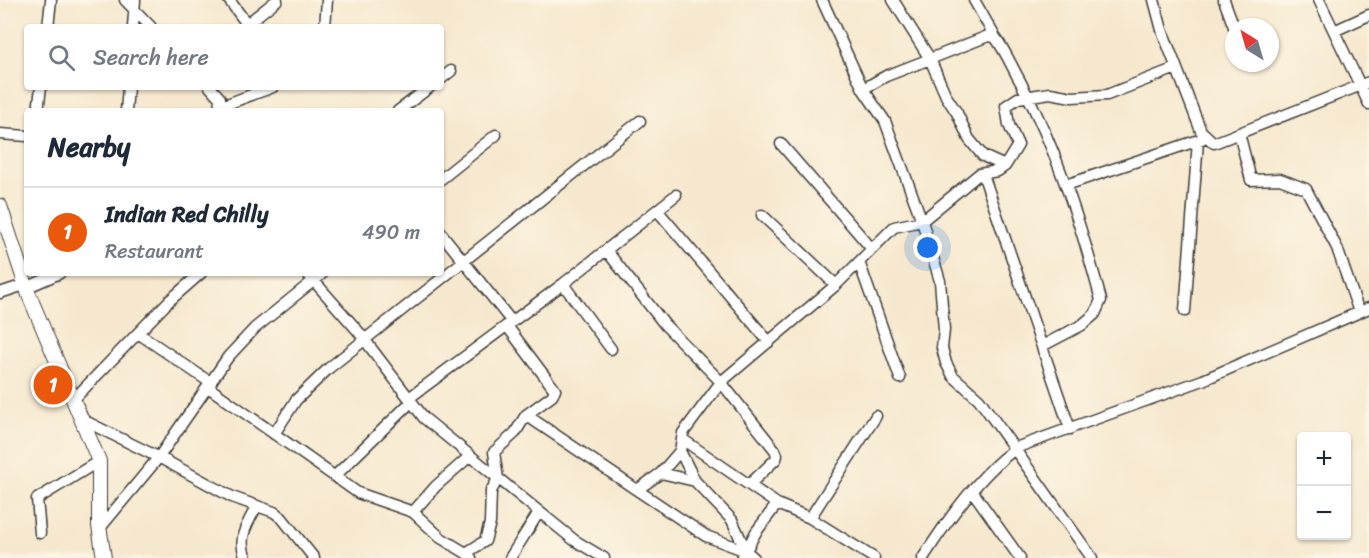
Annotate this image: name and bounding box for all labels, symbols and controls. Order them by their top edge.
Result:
north arrow [1225,18,1279,72]
search box [24,24,444,90]
text: Search here [93,38,209,77]
icon: search [45,41,78,74]
text: Nearby [48,124,130,170]
text: Indian Red Chilly [105,195,269,234]
text: 1 [63,215,72,250]
text: 490 m [362,215,420,250]
your location [913,233,942,262]
text: Restaurant [105,234,204,269]
pin: 1 [34,362,72,408]
map controls [1297,432,1351,540]
button: + [1297,432,1351,486]
button: − [1297,486,1351,540]

